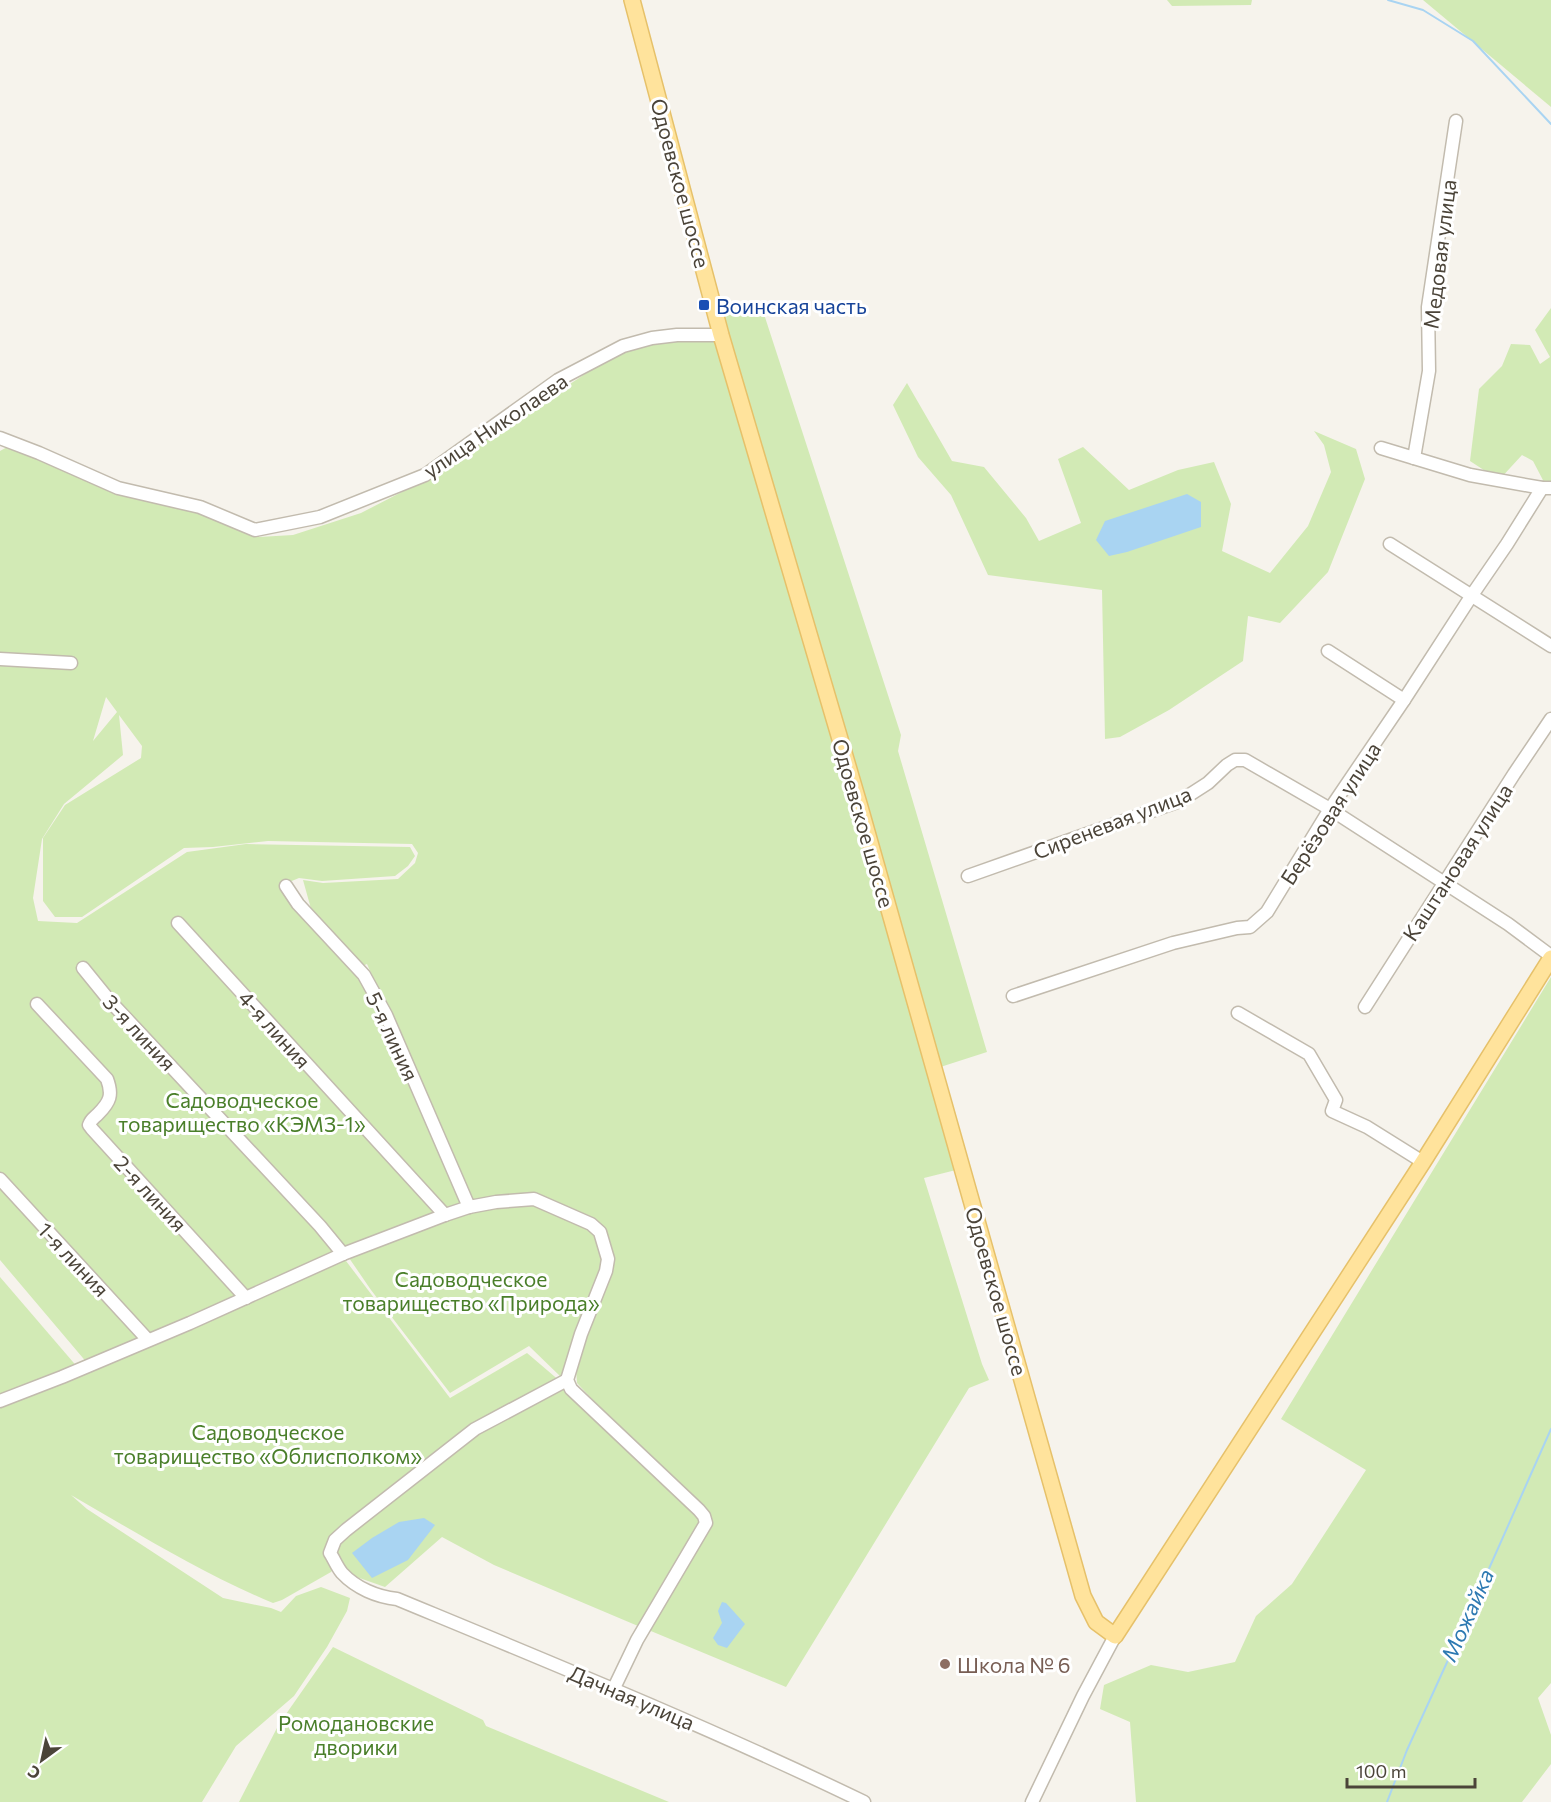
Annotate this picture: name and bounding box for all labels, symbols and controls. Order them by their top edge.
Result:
street label: Одоевское шоссе [646,95,716,271]
street label: Медовая улица [1417,178,1461,330]
place label: Воинская часть [716,293,867,318]
marker: Воинская часть [697,298,711,312]
street label: улица Николаева [418,368,572,482]
street label: Одоевское шоссе [828,736,900,910]
street label: Берёзовая улица [1275,737,1385,889]
street label: Каштановая улица [1397,779,1517,945]
street label: Сиреневая улица [1029,780,1195,864]
street label: 4-я линия [234,985,316,1073]
street label: 5-я линия [362,988,424,1084]
street label: 3-я линия [98,989,182,1075]
park label: Садоводческое товарищество «КЭМЗ-1» [118,1087,366,1136]
street label: 2-я линия [110,1150,192,1236]
street label: Одоевское шоссе [961,1204,1033,1378]
street label: 1-я линия [33,1217,115,1301]
park label: Садоводческое товарищество «Природа» [342,1266,600,1315]
park label: Садоводческое товарищество «Облисполком» [114,1419,422,1468]
water label: Можайка [1435,1565,1499,1665]
place label: Школа № 6 [957,1652,1071,1677]
marker: Школа № 6 [938,1657,952,1671]
street label: Дачная улица [566,1659,698,1735]
park label: Ромодановские дворики [278,1710,434,1759]
north arrow [12,1730,72,1790]
scale bar [1347,1751,1474,1789]
text: 100 m [1356,1760,1406,1782]
text: С [24,1762,43,1784]

